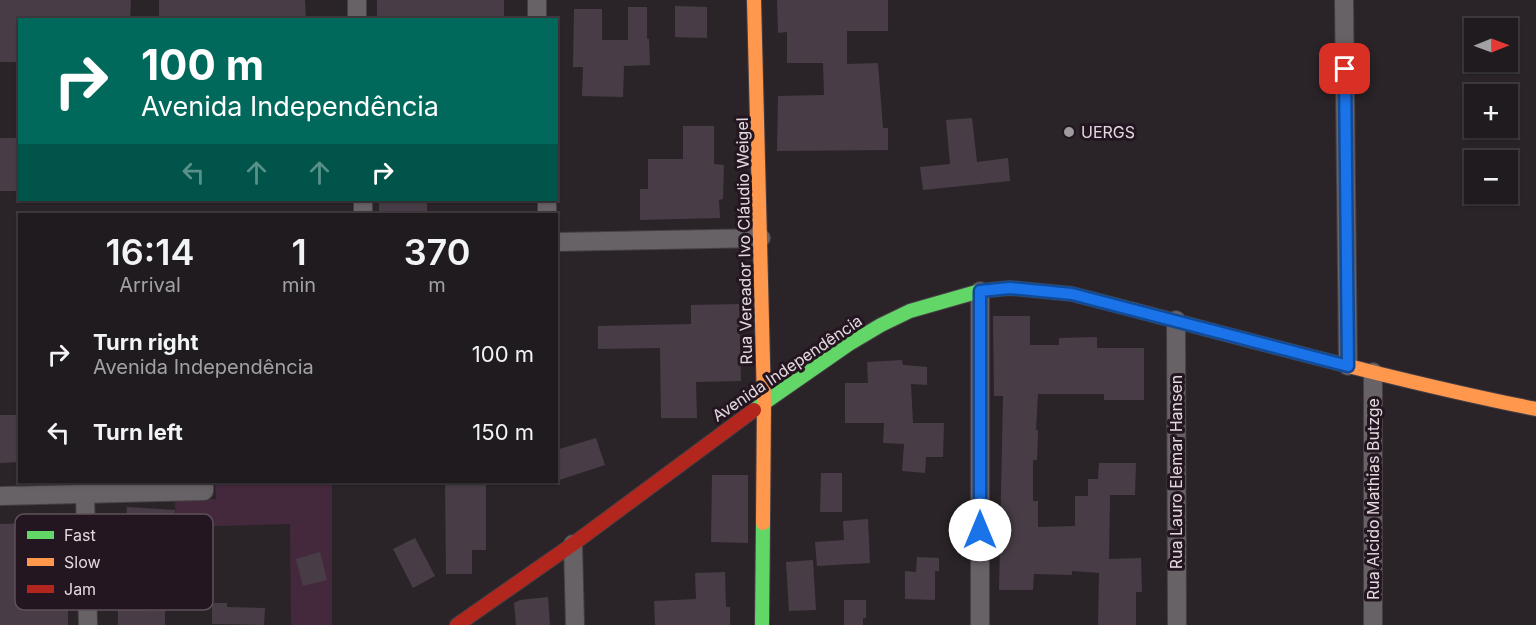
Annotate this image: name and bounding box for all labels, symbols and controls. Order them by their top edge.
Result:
north arrow [1464,18,1518,72]
map controls [1464,18,1518,204]
text: 100 m [141,39,264,90]
icon: right [42,42,120,120]
pin [1319,43,1370,94]
icon: arrive [1328,52,1361,85]
button: + [1464,84,1518,138]
text: Avenida Independência [141,90,439,123]
street label: Rua Vereador Ivo Cláudio Weigel [732,117,756,365]
place label: UERGS [1081,122,1135,142]
marker: UERGS [1062,125,1076,139]
button: − [1464,150,1518,204]
icon: left [177,156,210,189]
icon: ahead [240,156,273,189]
icon: ahead [303,156,336,189]
icon: right [366,156,399,189]
text: 16:14 [106,230,194,274]
text: 1 [291,230,307,274]
text: 370 [404,230,470,274]
text: Arrival [119,273,181,297]
text: min [282,273,316,297]
text: m [428,273,446,297]
street label: Avenida Independência [708,310,866,426]
text: Turn right [93,329,199,355]
icon: right [42,338,75,371]
text: 100 m [472,341,534,367]
text: Avenida Independência [93,355,314,379]
street label: Rua Lauro Elemar Hansen [1166,375,1186,569]
street label: Rua Alcido Mathias Butzge [1363,398,1383,600]
icon: left [42,416,75,449]
text: Turn left [93,419,183,445]
text: 150 m [472,419,534,445]
position arrow [948,498,1012,562]
legend [15,514,213,610]
text: Fast [64,525,96,545]
text: Slow [64,552,101,572]
text: Jam [64,579,96,599]

